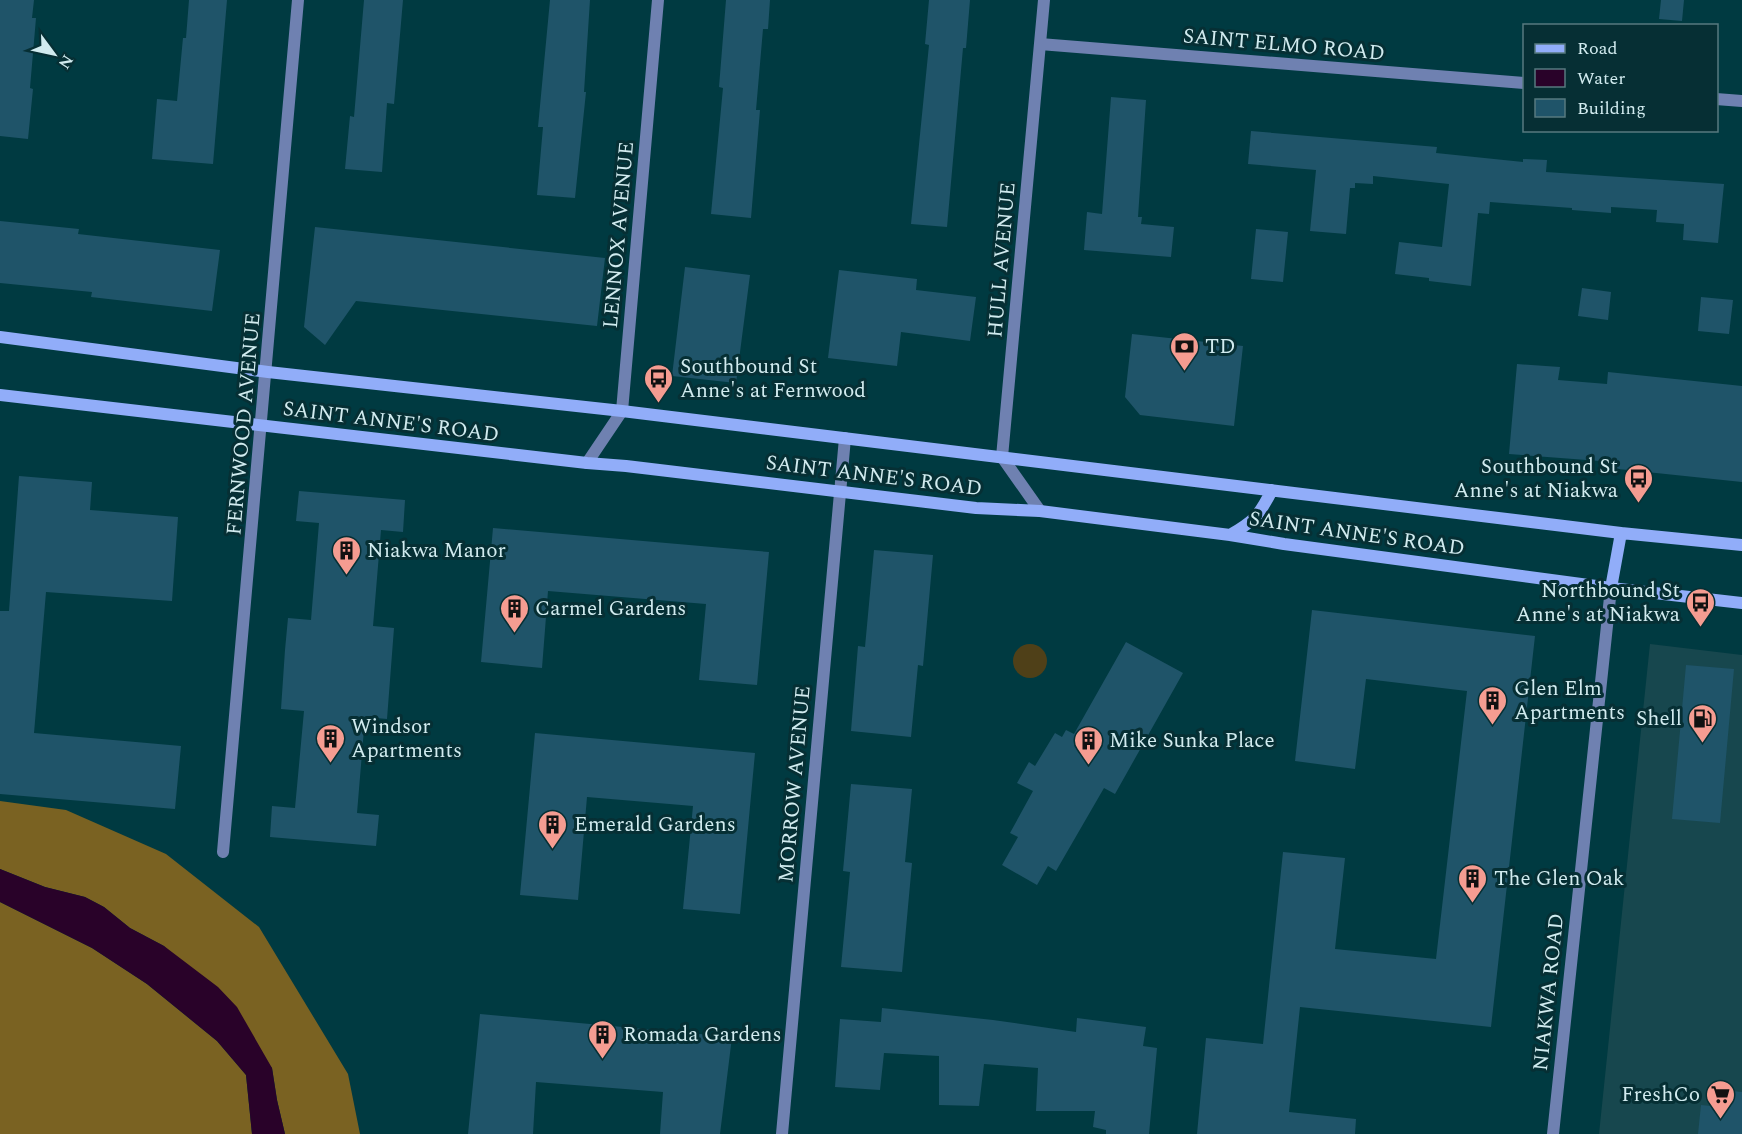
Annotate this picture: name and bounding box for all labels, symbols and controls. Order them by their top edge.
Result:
street label: SAINT ELMO ROAD [1182,20,1386,70]
north arrow [24,24,84,84]
legend [1523,24,1718,132]
text: Road [1577,35,1618,62]
text: N [52,50,79,74]
text: Water [1577,65,1625,92]
text: Building [1577,95,1646,122]
street label: LENNOX AVENUE [595,140,643,330]
street label: HULL AVENUE [979,181,1025,339]
street label: FERNWOOD AVENUE [218,312,270,537]
bank icon: TD [1168,330,1200,372]
place label: TD [1205,331,1235,363]
place label: Southbound St Anne's at Fernwood [680,351,866,407]
bus stop icon: Southbound St Anne's at Fernwood [643,362,675,404]
street label: SAINT ANNE'S ROAD [281,393,501,451]
street label: SAINT ANNE'S ROAD [764,447,984,505]
place label: Southbound St Anne's at Niakwa [1454,451,1619,507]
bus stop icon: Southbound St Anne's at Niakwa [1623,462,1655,504]
street label: SAINT ANNE'S ROAD [1247,503,1467,565]
building icon: Niakwa Manor [330,534,362,576]
place label: Niakwa Manor [367,535,506,567]
place label: Northbound St Anne's at Niakwa [1516,575,1681,631]
bus stop icon: Northbound St Anne's at Niakwa [1685,586,1717,628]
building icon: Carmel Gardens [498,592,530,634]
place label: Carmel Gardens [535,593,686,625]
place label: Glen Elm Apartments [1514,673,1625,729]
street label: MORROW AVENUE [770,684,820,884]
building icon: Glen Elm Apartments [1477,684,1509,726]
fuel station icon: Shell [1687,702,1719,744]
place label: Shell [1636,703,1682,735]
place label: Windsor Apartments [351,711,462,767]
building icon: Windsor Apartments [314,722,346,764]
building icon: Mike Sunka Place [1072,724,1104,766]
place label: Mike Sunka Place [1109,725,1275,757]
building icon: Emerald Gardens [537,808,569,850]
place label: Emerald Gardens [574,809,736,841]
building icon: The Glen Oak [1457,862,1489,904]
place label: The Glen Oak [1494,863,1625,895]
street label: NIAKWA ROAD [1525,912,1573,1072]
building icon: Romada Gardens [586,1018,618,1060]
place label: Romada Gardens [623,1019,782,1051]
supermarket icon: FreshCo [1705,1078,1737,1120]
place label: FreshCo [1621,1079,1700,1111]

